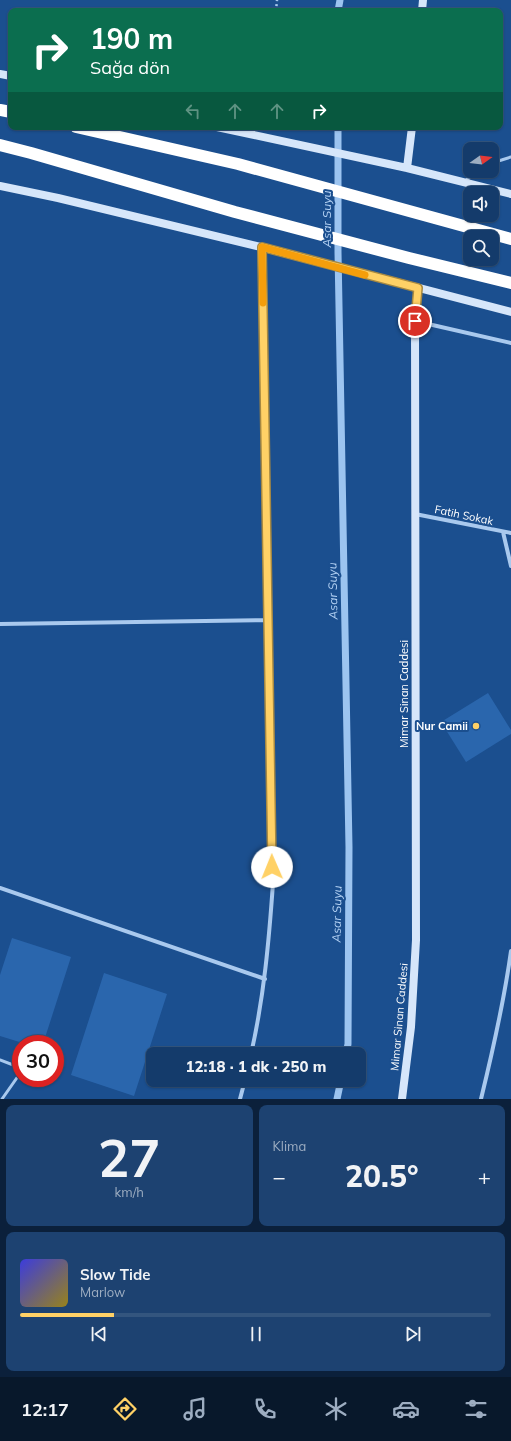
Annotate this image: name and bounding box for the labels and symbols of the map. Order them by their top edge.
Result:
north arrow [463,142,499,178]
water label: Asar Suyu [319,190,334,249]
pin [398,304,432,338]
street label: Fatih Sokak [433,502,495,528]
water label: Asar Suyu [325,562,341,621]
street label: Mimar Sinan Caddesi [397,640,411,748]
place label: Nur Camii [416,719,468,733]
marker: Nur Camii [471,721,481,731]
position arrow [251,846,293,888]
water label: Asar Suyu [328,885,344,944]
street label: Mimar Sinan Caddesi [387,962,411,1072]
speed limit sign: 30 [12,1035,64,1087]

